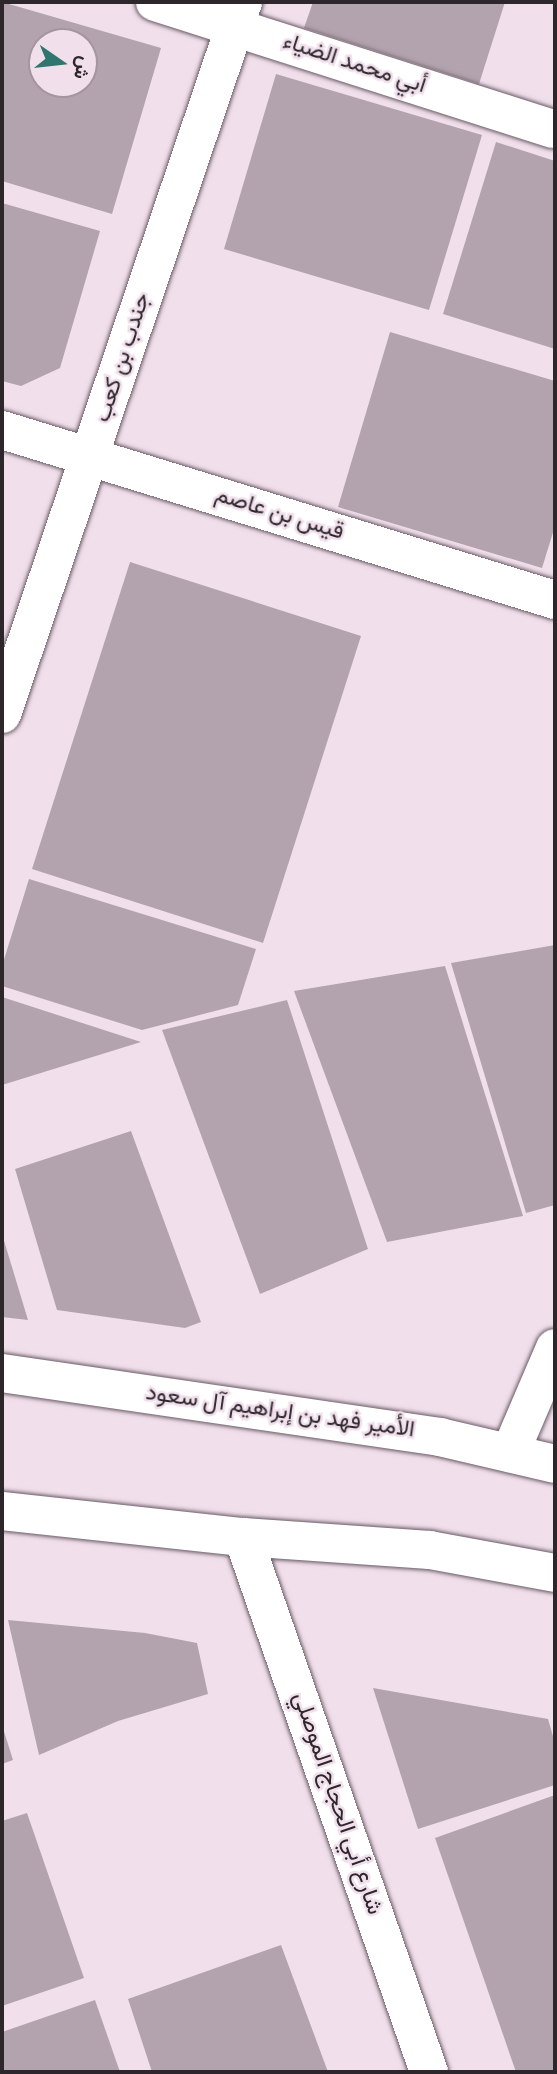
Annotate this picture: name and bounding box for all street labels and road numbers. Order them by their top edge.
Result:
street label: أبي محمد الضياء [279,29,429,101]
street label: جندب بن كعب [90,290,158,426]
street label: قيس بن عاصم [211,482,347,548]
street label: الأمير فهد بن إبراهيم آل سعود [144,1380,416,1446]
street label: شارع أبي الحجاج الموصلي [285,1689,387,1919]

